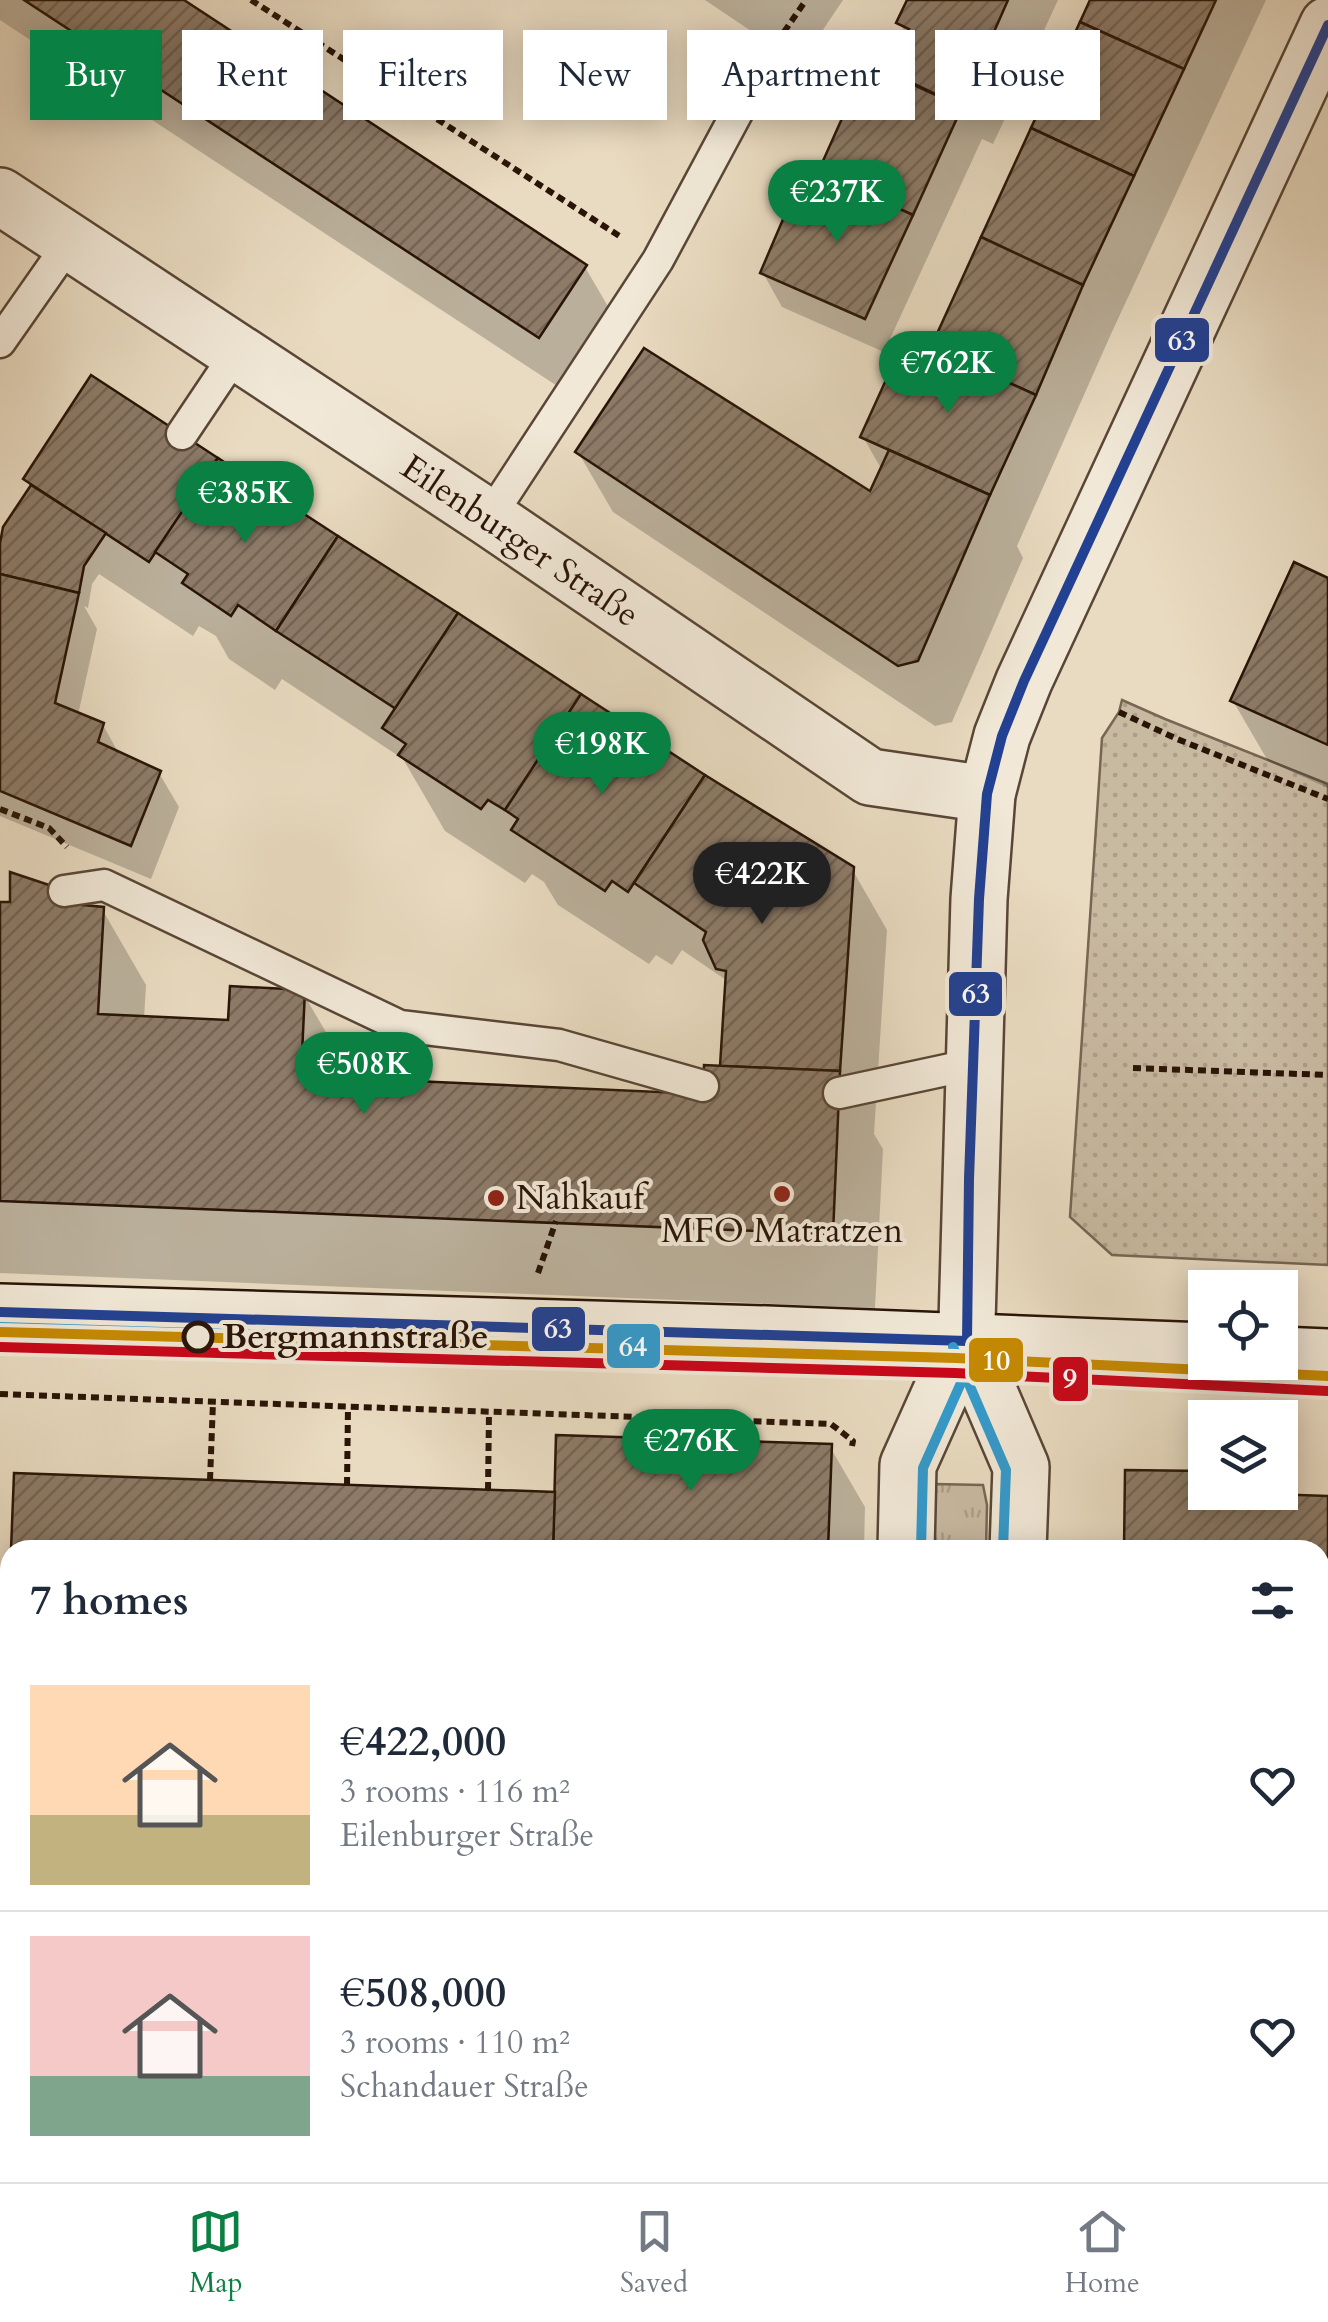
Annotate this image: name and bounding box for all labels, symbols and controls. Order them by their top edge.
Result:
chip: Buy [30,30,162,120]
chip: Rent [182,30,323,120]
chip: Filters [343,30,503,120]
chip: New [523,30,667,120]
chip: Apartment [687,30,915,120]
chip: House [935,30,1100,120]
pin: €237K [767,160,907,245]
text: €237K [790,170,884,214]
line badge: 63 [1153,316,1211,364]
text: 63 [1168,322,1196,360]
pin: €762K [878,331,1018,416]
text: €762K [901,341,995,385]
street label: Eilenburger Straße [391,443,649,639]
pin: €385K [175,461,315,546]
text: €385K [198,471,292,515]
pin: €198K [532,712,672,797]
text: €198K [555,722,649,766]
pin: €422K [692,842,832,927]
text: €422K [715,852,809,896]
line badge: 63 [947,970,1004,1018]
text: 63 [962,975,990,1013]
pin: €508K [294,1032,434,1117]
text: €508K [317,1042,411,1086]
place label: Nahkauf [516,1174,649,1222]
marker: MFO Matratzen [771,1183,793,1205]
marker: Nahkauf [485,1187,507,1209]
place label: MFO Matratzen [661,1207,903,1255]
map controls [1188,1270,1298,1510]
button: locate [1188,1270,1298,1380]
line badge: 63 [530,1305,587,1353]
text: 63 [544,1310,572,1348]
place label: Bergmannstraße [222,1313,489,1361]
marker: Bergmannstraße [183,1322,213,1352]
line badge: 64 [605,1322,662,1370]
text: 64 [619,1328,647,1366]
line badge: 10 [967,1336,1025,1384]
text: 10 [982,1342,1010,1380]
line badge: 9 [1051,1355,1090,1403]
text: 9 [1063,1360,1077,1398]
button: layers [1188,1400,1298,1510]
pin: €276K [621,1409,761,1494]
text: €276K [644,1419,738,1463]
text: 7 homes [30,1572,188,1629]
icon: filters [1245,1573,1300,1628]
text: €422,000 [340,1713,506,1770]
icon: home [110,1725,230,1845]
icon: heart [1245,1758,1300,1813]
text: 3 rooms · 116 m² [340,1770,570,1814]
text: Eilenburger Straße [340,1814,594,1858]
text: €508,000 [340,1964,506,2021]
icon: home [110,1976,230,2096]
icon: heart [1245,2009,1300,2064]
text: 3 rooms · 110 m² [340,2021,570,2065]
text: Schandauer Straße [340,2065,589,2109]
tab: Map [188,2204,243,2302]
tab: Saved [620,2204,688,2302]
tab: Home [1065,2204,1140,2302]

